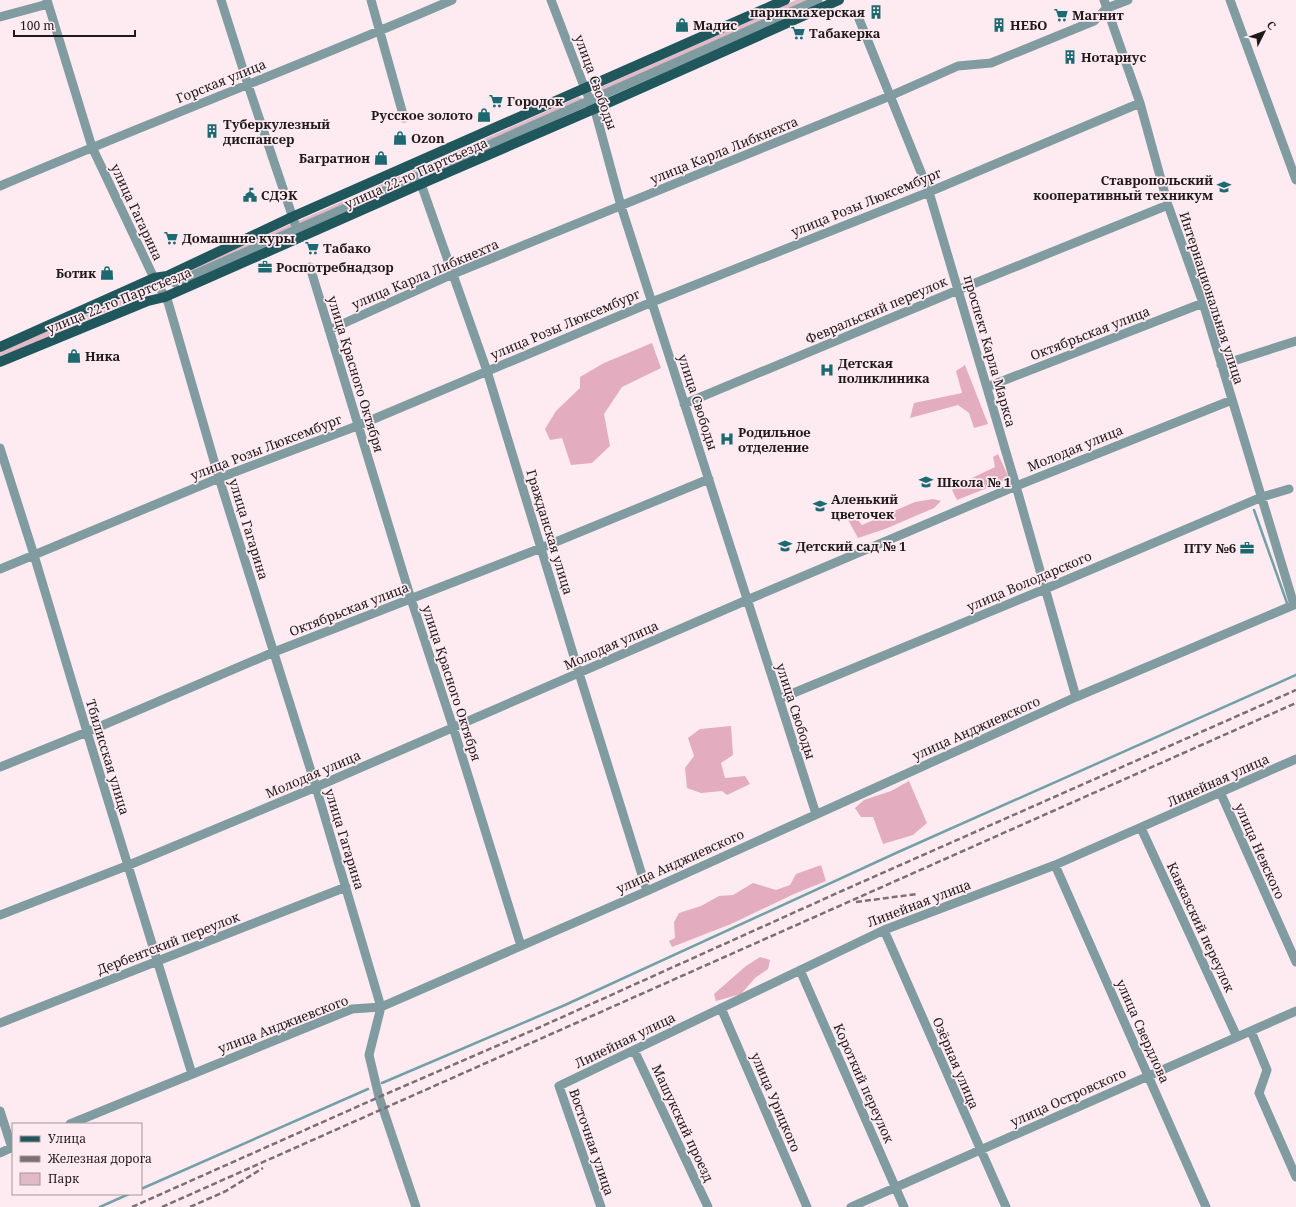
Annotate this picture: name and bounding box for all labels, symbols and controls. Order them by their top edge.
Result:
place label: парикмахерская [750,3,865,21]
building icon: парикмахерская [868,4,884,20]
place label: Магнит [1072,6,1124,24]
supermarket icon: Магнит [1053,7,1069,23]
scale bar [14,12,135,38]
north arrow [1244,12,1284,52]
place label: Мадис [693,16,737,34]
place label: НЕБО [1010,16,1047,34]
text: 100 m [20,17,55,34]
shop icon: Мадис [674,17,690,33]
building icon: НЕБО [991,17,1007,33]
text: С [1264,17,1280,33]
place label: Табакерка [809,24,881,42]
supermarket icon: Табакерка [790,25,806,41]
street label: улица Свободы [570,32,622,132]
place label: Нотариус [1081,48,1146,66]
building icon: Нотариус [1062,49,1078,65]
street label: Горская улица [173,55,269,107]
place label: Городок [507,92,564,110]
supermarket icon: Городок [488,93,504,109]
place label: Русское золото [371,106,473,124]
shop icon: Русское золото [476,107,492,123]
street label: улица Карла Либкнехта [647,112,801,188]
place label: Туберкулезный диспансер [223,115,330,148]
building icon: Туберкулезный диспансер [204,123,220,139]
place label: Ozon [411,129,445,147]
shop icon: Ozon [392,130,408,146]
street label: улица 22-го Партсъезда [342,133,490,213]
place label: Багратион [299,149,370,167]
shop icon: Багратион [373,150,389,166]
street label: улица Гагарина [107,161,167,263]
street label: улица Розы Люксембург [788,164,944,240]
place label: Ставропольский кооперативный техникум [1033,171,1213,204]
school or university icon: Ставропольский кооперативный техникум [1216,179,1232,195]
place label: СДЭК [261,186,298,204]
public building icon: СДЭК [242,187,258,203]
street label: Интернациональная улица [1176,209,1248,387]
place label: Домашние куры [182,229,295,247]
supermarket icon: Домашние куры [163,230,179,246]
street label: улица Карла Либкнехта [349,235,501,313]
place label: Табако [323,239,371,257]
supermarket icon: Табако [304,240,320,256]
place label: Роспотребнадзор [276,258,394,276]
office icon: Роспотребнадзор [257,259,273,275]
street label: улица 22-го Партсъезда [44,263,194,337]
place label: Ботик [56,264,97,282]
shop icon: Ботик [99,265,115,281]
street label: Февральский переулок [802,272,950,348]
street label: проспект Карла Маркса [960,273,1020,429]
street label: улица Розы Люксембург [488,284,642,364]
street label: улица Красного Октября [324,293,388,455]
street label: Октябрьская улица [1028,302,1152,364]
place label: Ника [85,347,120,365]
shop icon: Ника [66,348,82,364]
street label: улица Свободы [674,352,722,453]
place label: Детская поликлиника [838,354,930,387]
hospital icon: Детская поликлиника [819,362,835,378]
street label: улица Розы Люксембург [188,410,344,484]
street label: Молодая улица [1024,421,1126,475]
place label: Родильное отделение [738,423,811,456]
hospital icon: Родильное отделение [719,431,735,447]
street label: Гражданская улица [522,467,578,597]
place label: Школа № 1 [937,473,1011,491]
school or university icon: Школа № 1 [918,474,934,490]
street label: улица Гагарина [225,476,273,582]
place label: Аленький цветочек [831,490,898,523]
school or university icon: Аленький цветочек [812,498,828,514]
place label: Детский сад № 1 [796,537,906,555]
school or university icon: Детский сад № 1 [777,538,793,554]
place label: ПТУ №6 [1184,539,1236,557]
office icon: ПТУ №6 [1239,540,1255,556]
street label: улица Володарского [964,547,1094,615]
street label: Октябрьская улица [287,578,411,640]
street label: улица Красного Октября [418,603,486,763]
street label: Молодая улица [561,616,661,674]
street label: улица Свободы [772,661,820,762]
street label: улица Анджиевского [909,692,1043,764]
street label: Тбилисская улица [82,697,134,817]
street label: Молодая улица [263,746,363,802]
street label: Линейная улица [1164,749,1272,811]
street label: улица Гагарина [321,786,369,892]
street label: улица Невского [1231,800,1289,902]
street label: улица Анджиевского [613,825,747,897]
street label: Кавказский переулок [1163,859,1239,995]
street label: Линейная улица [865,875,973,931]
street label: Дербентский переулок [94,907,242,979]
street label: улица Свердлова [1112,976,1174,1086]
street label: улица Анджиевского [215,991,351,1057]
street label: Линейная улица [572,1008,678,1072]
street label: Озёрная улица [929,1014,983,1112]
street label: Короткий переулок [829,1020,899,1146]
street label: улица Урицкого [747,1049,805,1155]
street label: Машукский проезд [648,1061,718,1185]
street label: улица Островского [1007,1063,1129,1131]
street label: Восточная улица [565,1086,619,1198]
legend [12,1123,142,1195]
text: Улица [48,1130,86,1147]
text: Железная дорога [47,1150,152,1167]
text: Парк [48,1170,80,1187]

